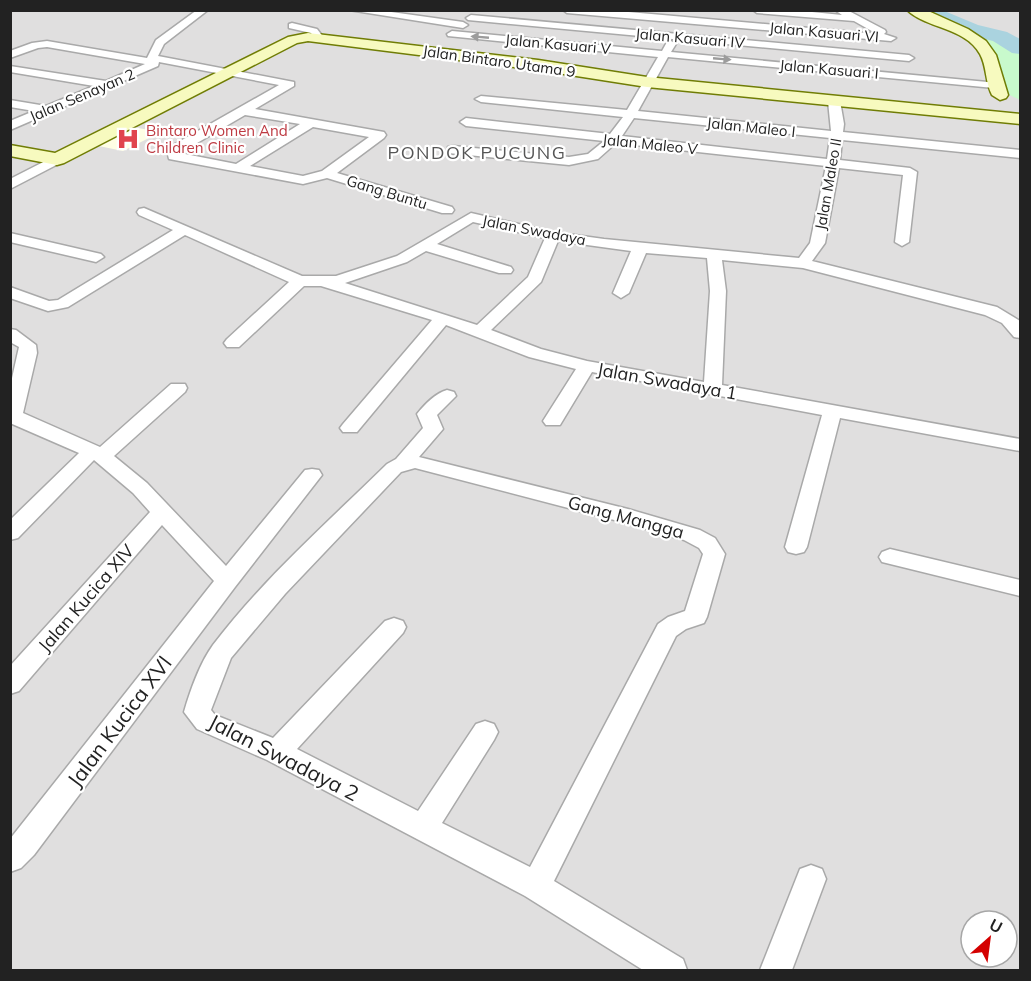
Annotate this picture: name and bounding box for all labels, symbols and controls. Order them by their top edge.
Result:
street label: Jalan Kasuari VI [768,18,880,46]
street label: Jalan Kasuari IV [634,24,746,52]
street label: Jalan Kasuari V [504,30,612,58]
one-way arrow [471,32,490,42]
street label: Jalan Bintaro Utama 9 [421,41,577,81]
one-way arrow [713,54,732,64]
street label: Jalan Kasuari I [779,55,879,83]
street label: Jalan Senayan 2 [26,64,138,126]
street label: Jalan Maleo I [706,113,796,141]
place label: Bintaro Women And Children Clinic [146,121,288,157]
hospital icon: Bintaro Women And Children Clinic [115,126,141,152]
street label: Jalan Maleo V [601,130,699,159]
street label: Jalan Maleo II [811,137,845,231]
district label: PONDOK PUCUNG [388,141,566,164]
street label: Gang Buntu [344,171,430,213]
street label: Jalan Swadaya [481,211,587,249]
street label: Jalan Swadaya 1 [595,357,739,405]
street label: Gang Mangga [565,490,687,544]
street label: Jalan Kucica XIV [33,539,139,657]
street label: Jalan Kucica XVI [61,650,177,792]
street label: Jalan Swadaya 2 [204,708,364,806]
north arrow [959,909,1019,969]
text: U [986,914,1006,937]

